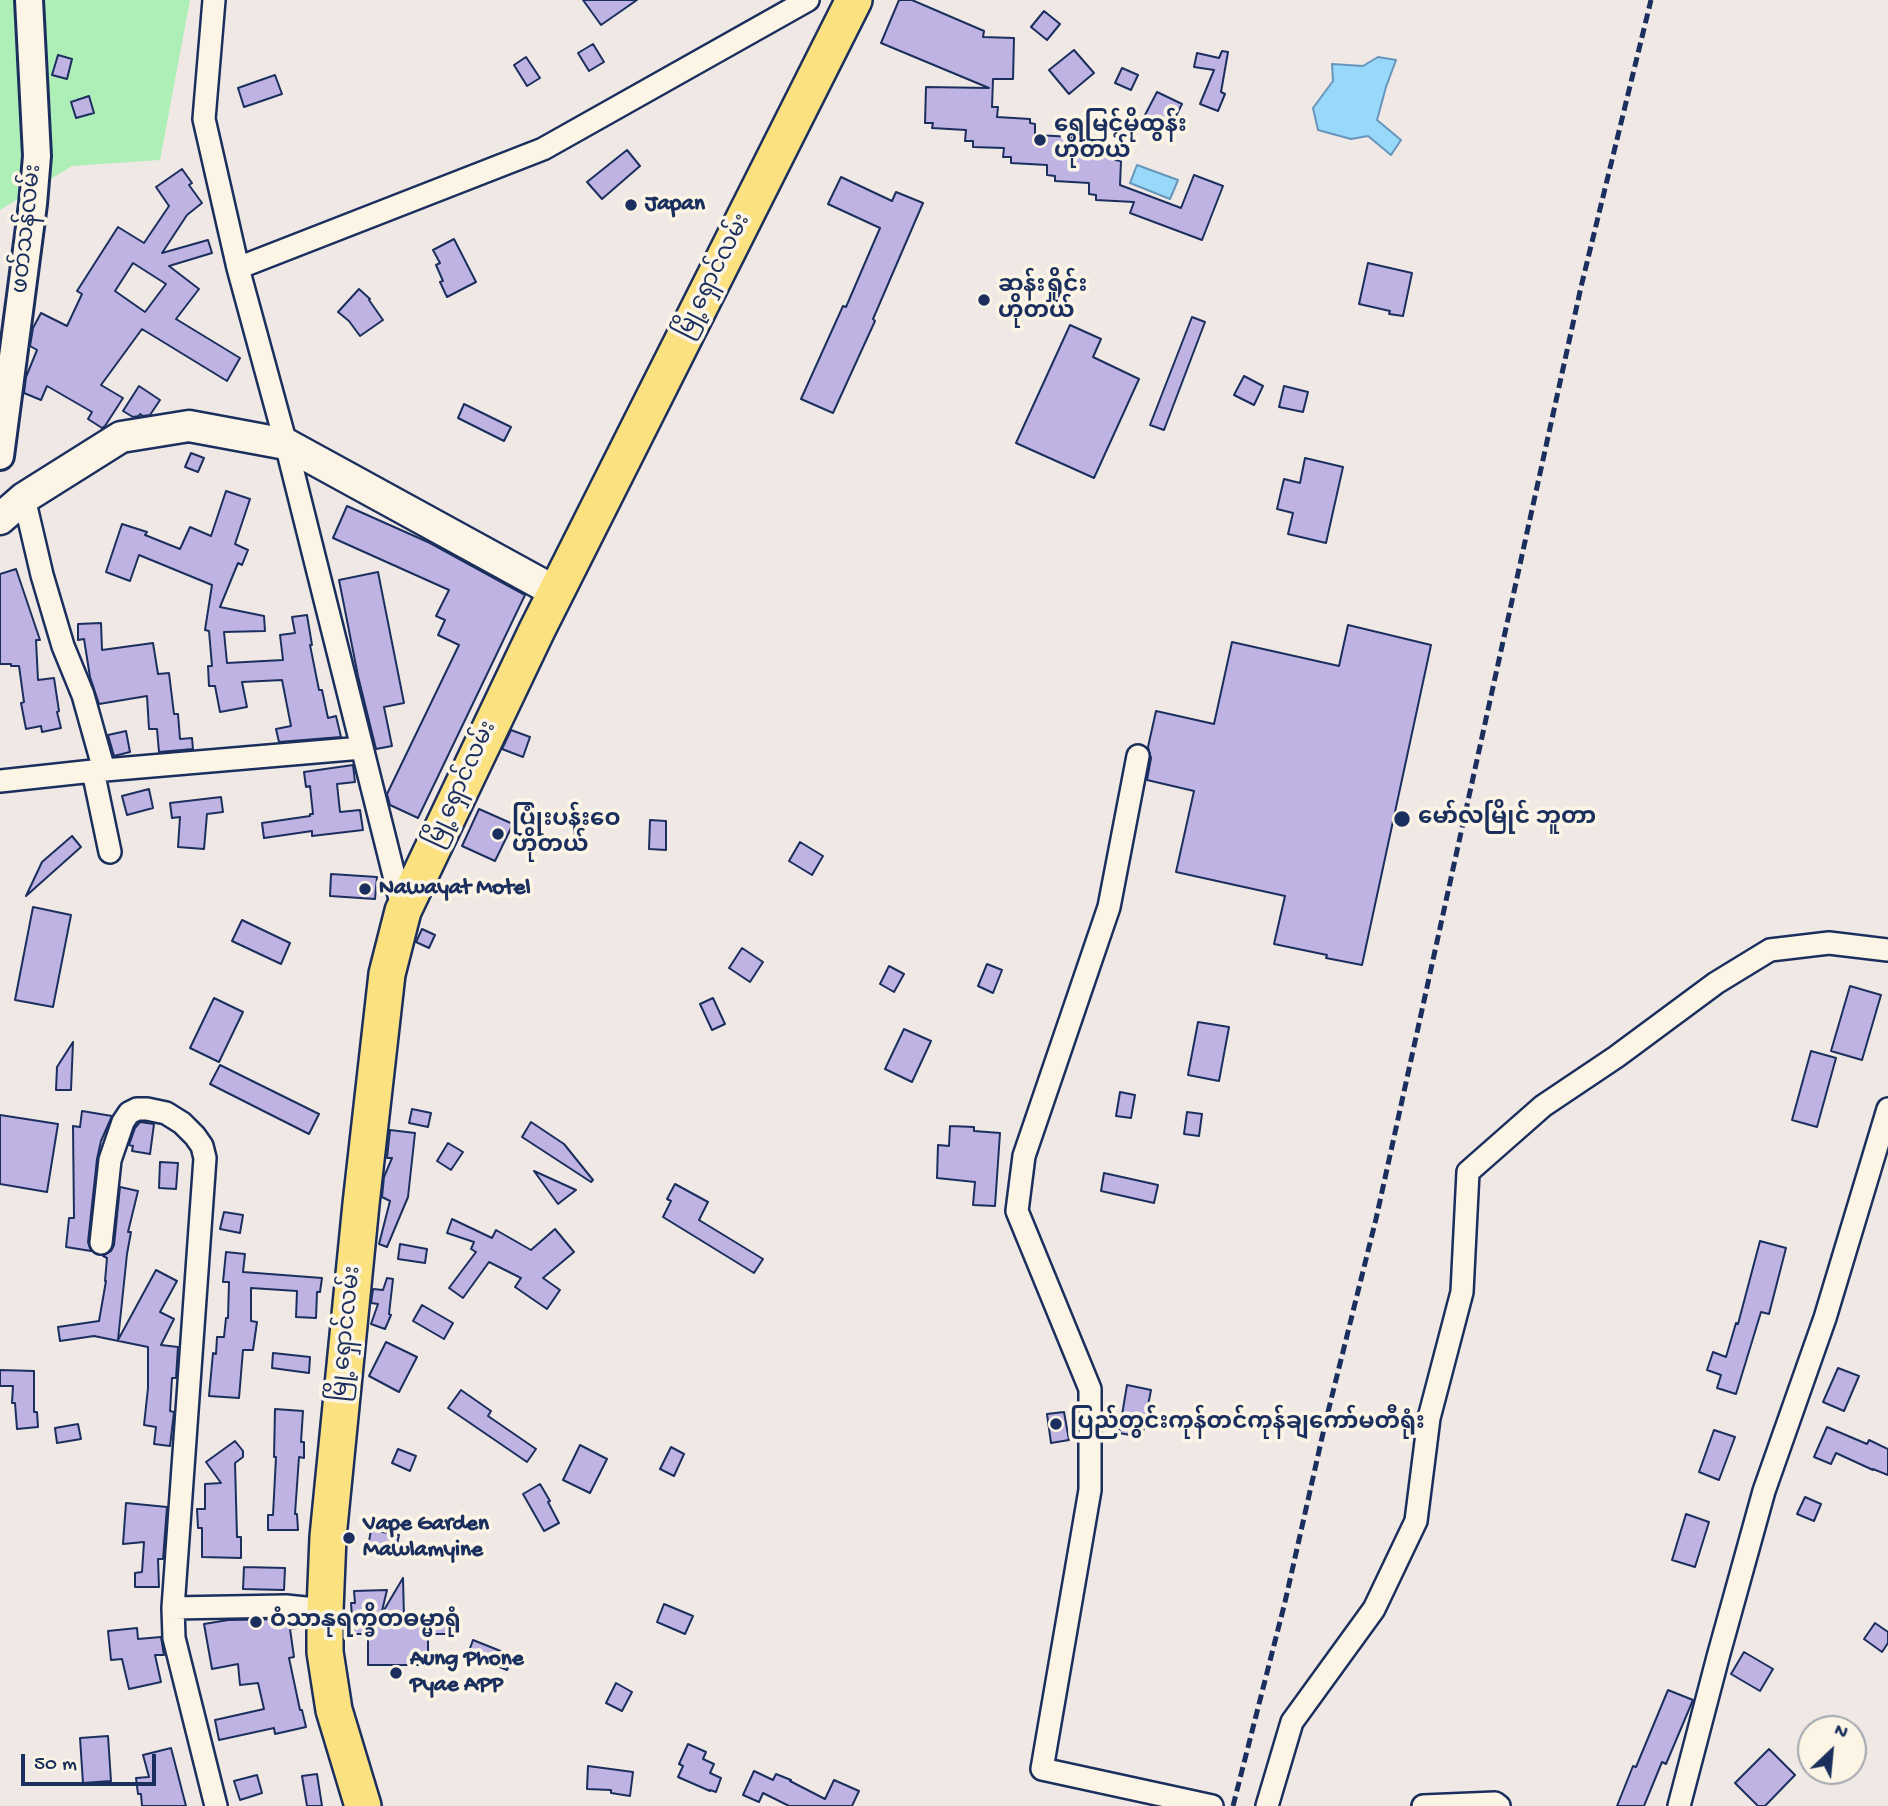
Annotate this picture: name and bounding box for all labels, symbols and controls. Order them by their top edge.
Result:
place label: ရွှေမြင့်မိုထွန်း ဟိုတယ် [1054,113,1187,167]
marker: ရွှေမြင့်မိုထွန်း ဟိုတယ် [1032,132,1048,148]
street label: ဖတ်သန်လမ်း [8,163,50,295]
place label: Japan [645,191,705,219]
marker: Japan [623,197,639,213]
street label: မြို့ရှောင်လမ်း [672,210,758,344]
place label: ဆန်းရှိုင်း ဟိုတယ် [998,273,1087,327]
marker: ဆန်းရှိုင်း ဟိုတယ် [976,292,992,308]
street label: မြို့ရှောင်လမ်း [422,717,504,853]
place label: မော်လမြိုင် ဘူတာ [1418,805,1596,833]
place label: ပြုံးပန်းဝေ ဟိုတယ် [512,807,621,861]
marker: မော်လမြိုင် ဘူတာ [1392,809,1412,829]
marker: ပြုံးပန်းဝေ ဟိုတယ် [490,826,506,842]
place label: Nawayat Motel [379,875,531,903]
marker: Nawayat Motel [357,881,373,897]
street label: မြို့ရှောင်လမ်း [327,1265,369,1403]
place label: ပြည်တွင်းကုန်တင်ကုန်ချကော်မတီရုံး [1070,1410,1425,1438]
marker: ပြည်တွင်းကုန်တင်ကုန်ချကော်မတီရုံး [1048,1416,1064,1432]
place label: Vape Garden Mawlamyine [363,1511,489,1565]
marker: Vape Garden Mawlamyine [341,1530,357,1546]
place label: ဝံသာနုရက္ခိတဓမ္မာရုံ [270,1608,461,1636]
marker: ဝံသာနုရက္ခိတဓမ္မာရုံ [248,1614,264,1630]
place label: Aung Phone Pyae APP [410,1646,524,1700]
marker: Aung Phone Pyae APP [388,1665,404,1681]
north arrow [1797,1715,1867,1785]
text: N [1830,1719,1851,1746]
scale bar [24,1740,159,1784]
text: 50 m [34,1753,77,1778]

